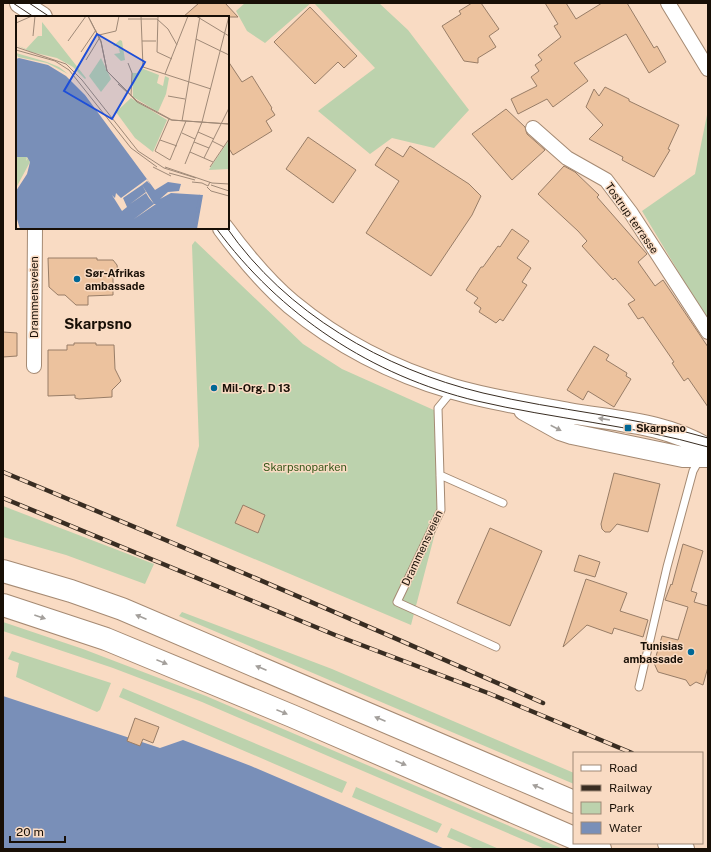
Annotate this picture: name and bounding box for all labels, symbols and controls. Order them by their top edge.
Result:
inset map [16,16,229,229]
street label: Tostrup terrasse [603,180,661,256]
street label: Drammensveien [28,256,40,338]
place label: Sør-Afrikas ambassade [85,267,145,292]
marker: Sør-Afrikas ambassade [72,274,82,284]
district label: Skarpsno [64,315,132,332]
place label: Mil-Org. D 13 [222,382,290,394]
marker: Mil-Org. D 13 [209,383,219,393]
one-way arrow [598,416,611,422]
place label: Skarpsno [636,422,686,434]
marker: Skarpsno [623,423,633,433]
one-way arrow [551,425,562,431]
park label: Skarpsnoparken [263,461,347,473]
street label: Drammensveien [399,508,445,588]
one-way arrow [34,614,46,620]
one-way arrow [134,614,146,620]
place label: Tunisias ambassade [623,640,683,665]
marker: Tunisias ambassade [686,647,696,657]
one-way arrow [156,660,168,666]
one-way arrow [255,665,266,671]
one-way arrow [276,708,288,715]
one-way arrow [375,716,386,722]
legend [573,752,703,844]
one-way arrow [396,760,407,766]
text: Road [609,761,637,775]
text: Railway [609,781,653,795]
one-way arrow [533,784,544,790]
text: Park [609,801,635,815]
scale bar [10,818,65,844]
text: Water [609,821,643,835]
text: 20 m [16,825,44,839]

